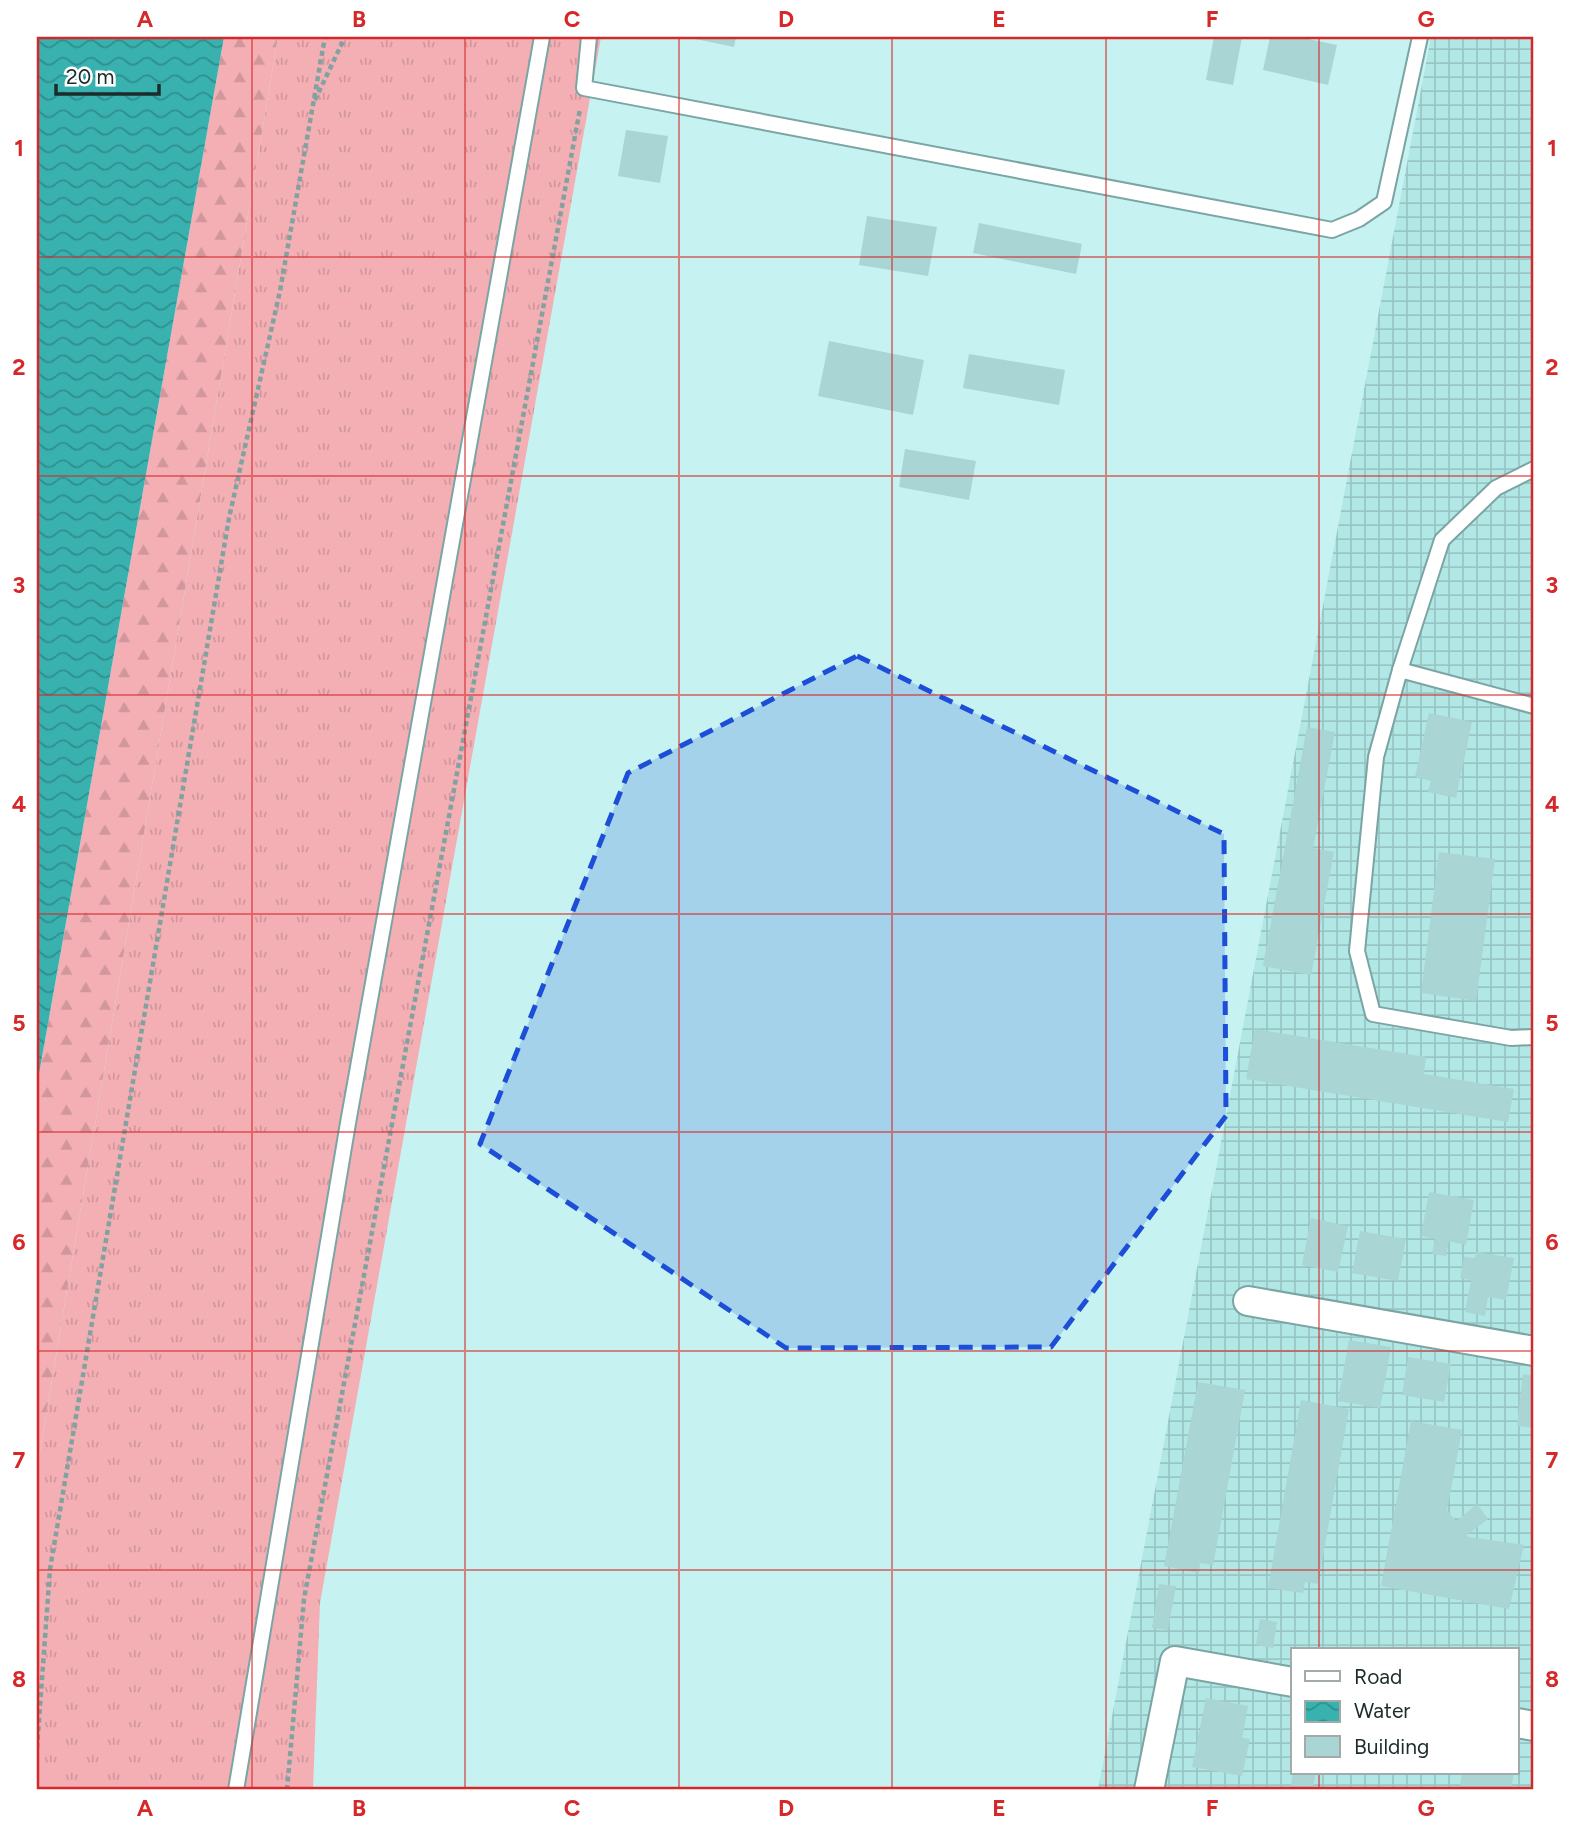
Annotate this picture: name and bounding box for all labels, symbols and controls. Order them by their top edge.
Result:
text: A [137,5,154,33]
text: B [352,5,366,33]
text: C [564,5,581,33]
text: D [778,5,794,33]
text: E [992,5,1006,33]
text: F [1206,5,1219,33]
text: G [1417,5,1435,33]
scale bar [56,52,159,96]
text: 20 m [66,64,114,89]
text: 1 [14,134,24,162]
text: 1 [1547,134,1557,162]
text: 2 [12,353,26,381]
text: 2 [1545,353,1559,381]
text: 3 [13,571,25,599]
text: 3 [1546,571,1558,599]
text: 4 [12,790,26,818]
text: 4 [1545,790,1559,818]
text: 5 [12,1009,26,1037]
text: 5 [1545,1009,1559,1037]
text: 6 [12,1228,26,1256]
text: 6 [1545,1228,1559,1256]
text: 7 [13,1446,26,1474]
text: 7 [1546,1446,1559,1474]
legend [1291,1648,1518,1774]
text: Road [1354,1664,1402,1689]
text: 8 [12,1665,26,1693]
text: 8 [1545,1665,1559,1693]
text: Water [1354,1698,1410,1723]
text: Building [1354,1734,1429,1759]
text: A [137,1794,154,1822]
text: B [352,1794,366,1822]
text: C [564,1794,581,1822]
text: D [778,1794,794,1822]
text: E [992,1794,1006,1822]
text: F [1206,1794,1219,1822]
text: G [1417,1794,1435,1822]

